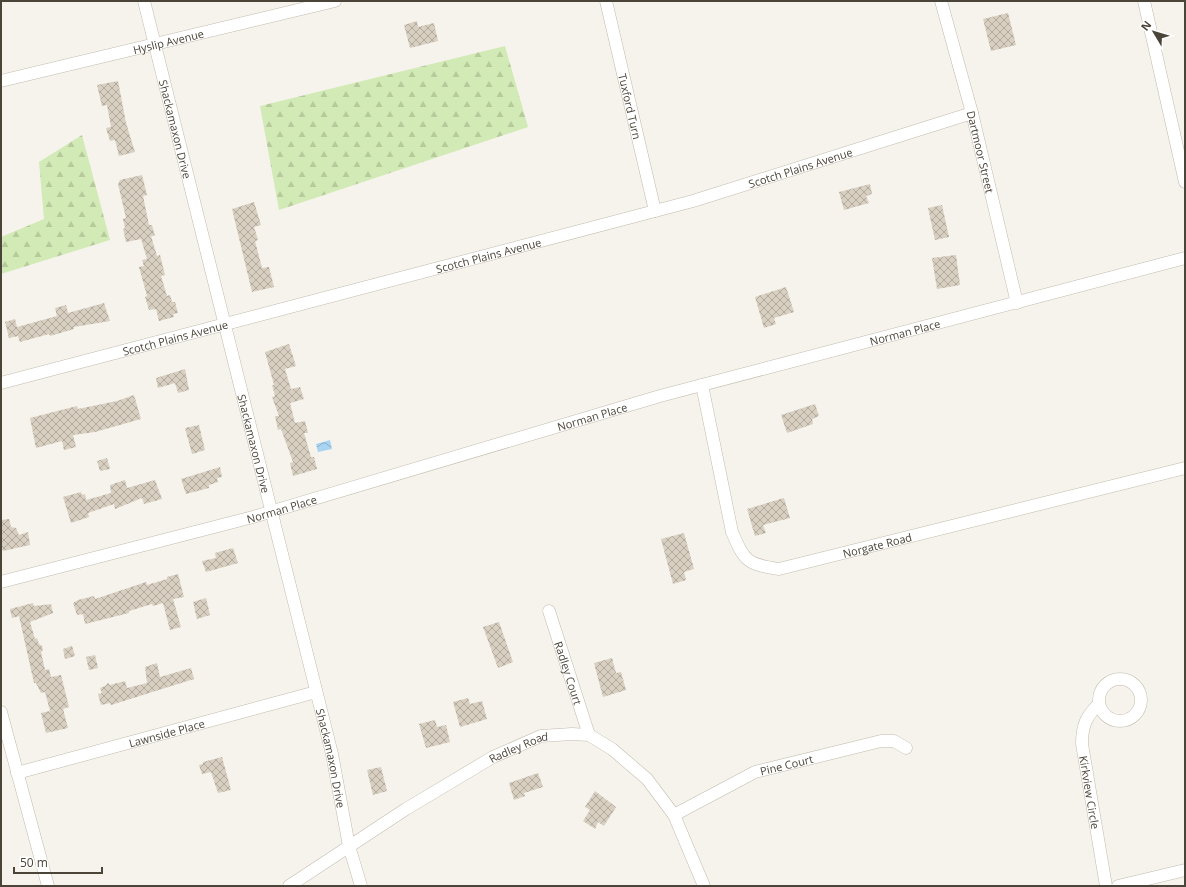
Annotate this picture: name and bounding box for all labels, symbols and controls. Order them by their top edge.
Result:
north arrow [1134,12,1174,52]
text: N [1137,17,1154,34]
street label: Hyslip Avenue [131,25,205,57]
street label: Tuxford Turn [616,72,645,141]
street label: Shackamaxon Drive [156,78,196,180]
street label: Dartmoor Street [964,109,998,194]
street label: Scotch Plains Avenue [746,144,854,191]
street label: Scotch Plains Avenue [434,234,543,276]
street label: Norman Place [868,315,942,348]
street label: Scotch Plains Avenue [121,316,229,358]
street label: Shackamaxon Drive [235,392,274,494]
street label: Norman Place [555,399,629,434]
street label: Norman Place [245,491,318,526]
street label: Norgate Road [841,529,913,560]
street label: Radley Court [552,639,586,707]
street label: Shackamaxon Drive [313,707,349,809]
street label: Lawnside Place [127,715,206,750]
street label: Radley Road [486,728,548,766]
street label: Pine Court [758,751,814,778]
street label: Kirkview Circle [1077,754,1104,830]
scale bar [14,849,102,875]
text: 50 m [20,854,48,871]

